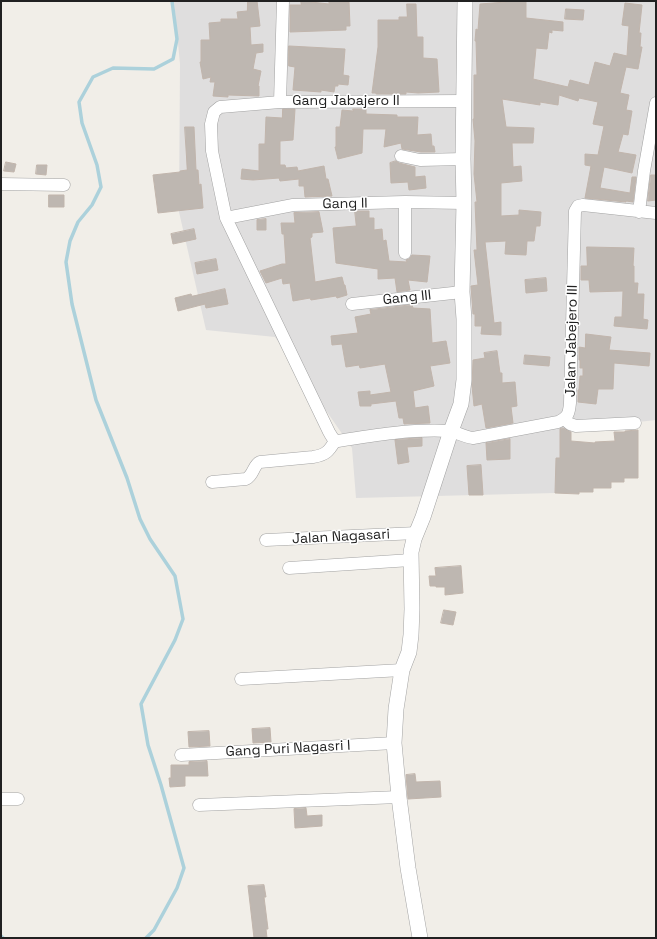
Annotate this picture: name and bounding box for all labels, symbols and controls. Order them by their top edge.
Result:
street label: Gang Jabajero II [292,93,400,109]
street label: Gang II [322,195,368,213]
street label: Jalan Jabejero III [563,285,581,397]
street label: Gang III [382,287,432,309]
street label: Jalan Nagasari [292,526,390,548]
street label: Gang Puri Nagasri I [225,737,351,761]

